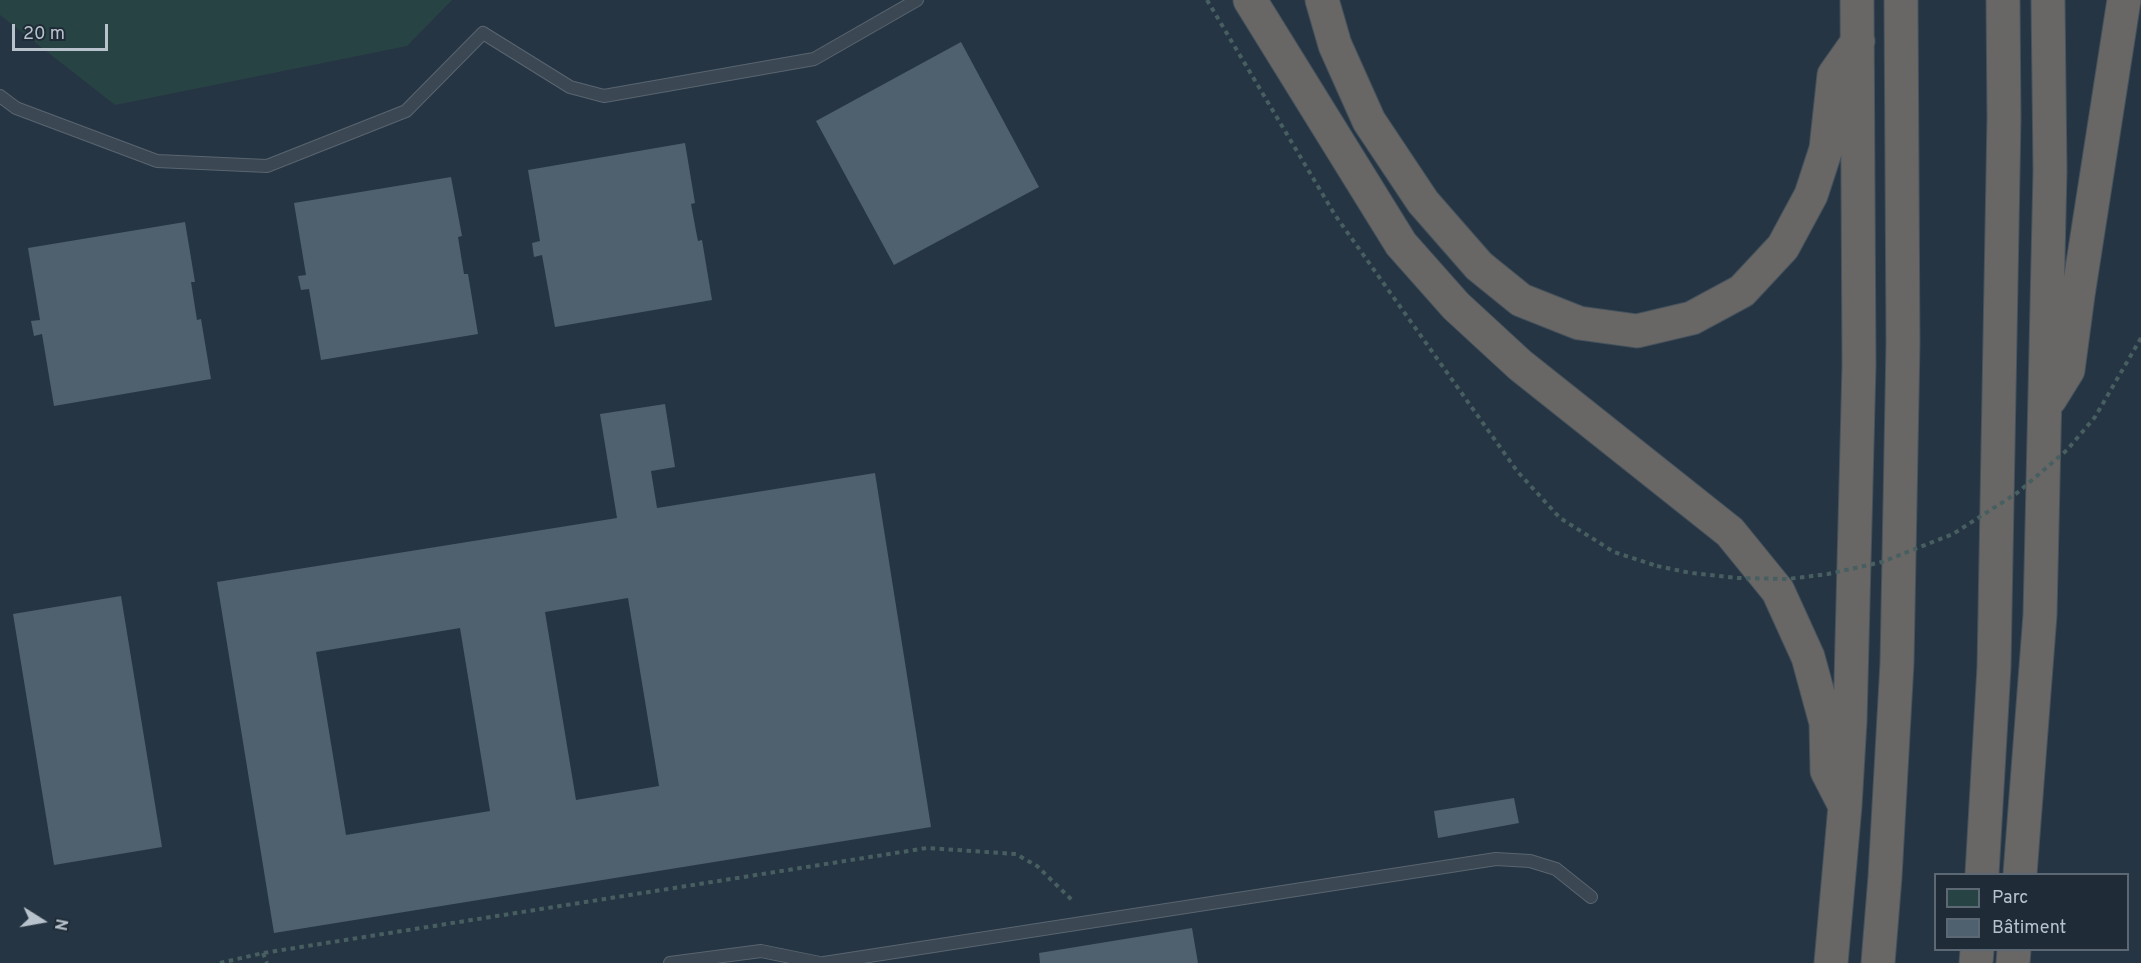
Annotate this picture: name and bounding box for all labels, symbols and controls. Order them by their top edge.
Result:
scale bar [15,12,111,50]
text: 20 m [23,23,65,46]
legend [1934,873,2129,951]
text: Parc [1992,887,2028,910]
north arrow [12,891,72,951]
text: N [49,917,71,932]
text: Bâtiment [1992,917,2066,940]

